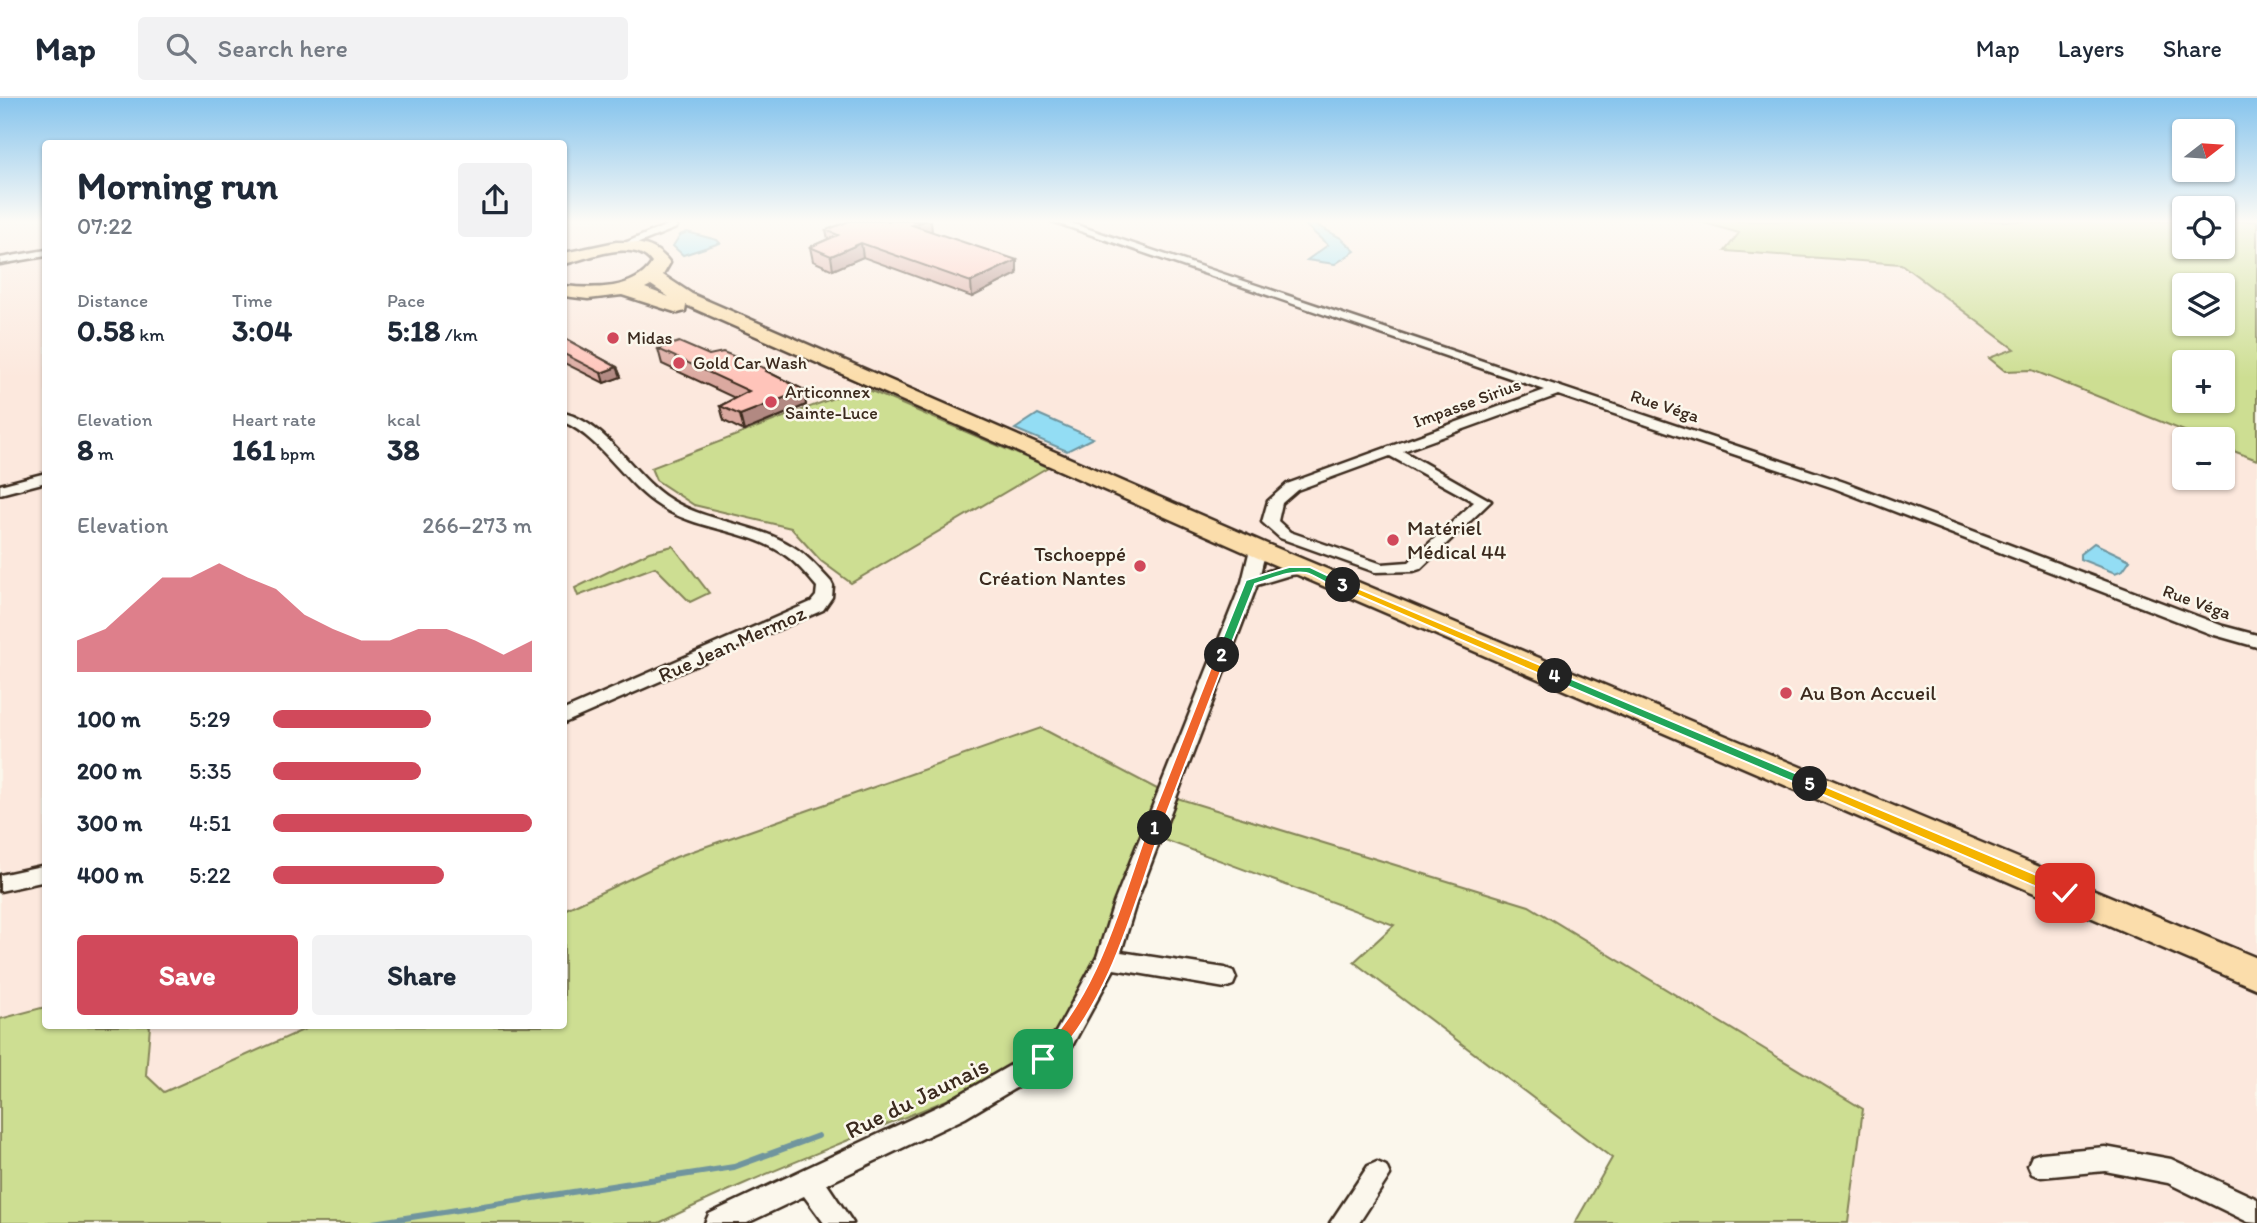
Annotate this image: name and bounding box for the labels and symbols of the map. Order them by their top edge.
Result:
north arrow [2172,119,2235,182]
place label: Midas [627,327,673,349]
marker: Midas [605,330,621,346]
place label: Gold Car Wash [693,352,807,374]
marker: Gold Car Wash [671,355,687,371]
street label: Impasse Sirius [1410,373,1524,433]
place label: Articonnex Sainte-Luce [785,381,878,424]
street label: Rue Véga [1628,385,1703,428]
marker: Articonnex Sainte-Luce [763,394,779,410]
place label: Matériel Médical 44 [1407,515,1507,564]
marker: Matériel Médical 44 [1385,532,1401,548]
place label: Tschoeppé Création Nantes [979,541,1126,590]
marker: Tschoeppé Création Nantes [1132,558,1148,574]
pin: 3 [1326,568,1360,602]
street label: Rue Véga [2160,579,2235,625]
street label: Rue Jean Mermoz [654,600,810,687]
pin: 2 [1204,638,1240,672]
pin: 4 [1538,658,1572,694]
place label: Au Bon Accueil [1800,680,1936,705]
marker: Au Bon Accueil [1778,685,1794,701]
pin: 5 [1792,766,1828,802]
pin: 1 [1138,810,1172,846]
pin [2035,863,2095,923]
pin [1013,1029,1073,1089]
street label: Rue du Jaunais [841,1050,993,1145]

